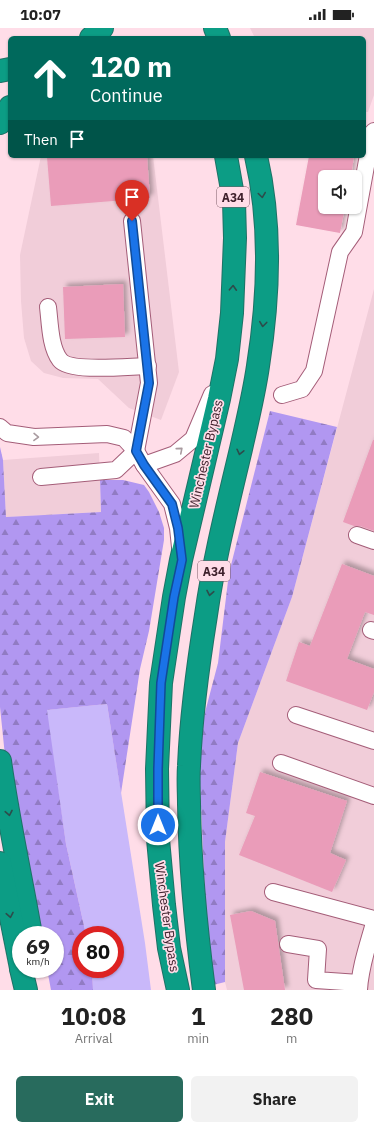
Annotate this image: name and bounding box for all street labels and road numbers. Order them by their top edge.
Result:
road number: A34 [217,187,249,207]
street label: Winchester Bypass [185,398,227,510]
road number: A34 [198,561,230,581]
street label: Winchester Bypass [151,861,183,973]

